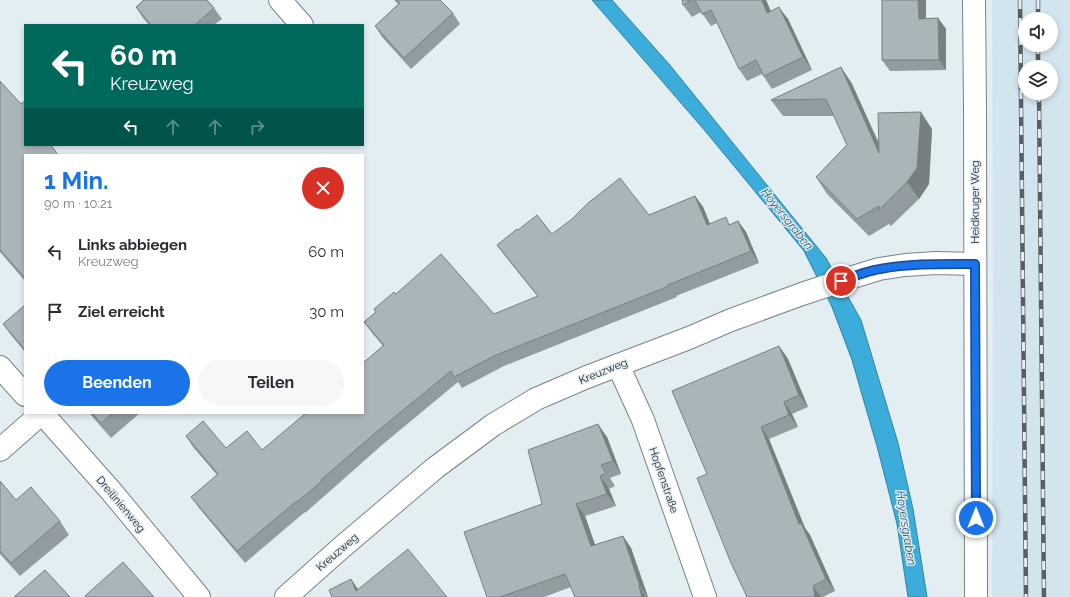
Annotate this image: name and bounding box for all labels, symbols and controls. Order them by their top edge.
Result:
map controls [1018,12,1058,100]
button: sound [1018,12,1058,52]
text: 60 m [110,39,177,72]
icon: left [44,40,96,92]
button: layers [1018,60,1058,100]
text: Kreuzweg [110,73,194,94]
icon: left [120,116,142,138]
icon: ahead [162,116,184,138]
icon: ahead [204,116,226,138]
icon: right [246,116,268,138]
street label: Heidkruger Weg [969,160,982,244]
text: 1 Min. [44,166,108,195]
button: close [302,167,344,209]
water label: Hoyersgraben [758,185,816,253]
text: 90 m · 10:21 [44,196,112,211]
text: Links abbiegen [78,236,187,254]
icon: left [44,241,66,263]
text: 60 m [308,243,344,261]
text: Kreuzweg [78,254,138,269]
pin [824,264,858,298]
icon: arrive [830,270,852,292]
icon: arrive [44,301,66,323]
text: Ziel erreicht [78,303,165,321]
text: 30 m [309,303,344,321]
street label: Kreuzweg [577,356,629,387]
button: Beenden [44,360,190,406]
button: Teilen [198,360,344,406]
street label: Hopfenstraße [646,445,681,515]
street label: Dreilinienweg [93,474,148,535]
water label: Hoyersgraben [893,490,919,567]
position arrow [955,497,997,539]
street label: Kreuzweg [314,531,361,574]

